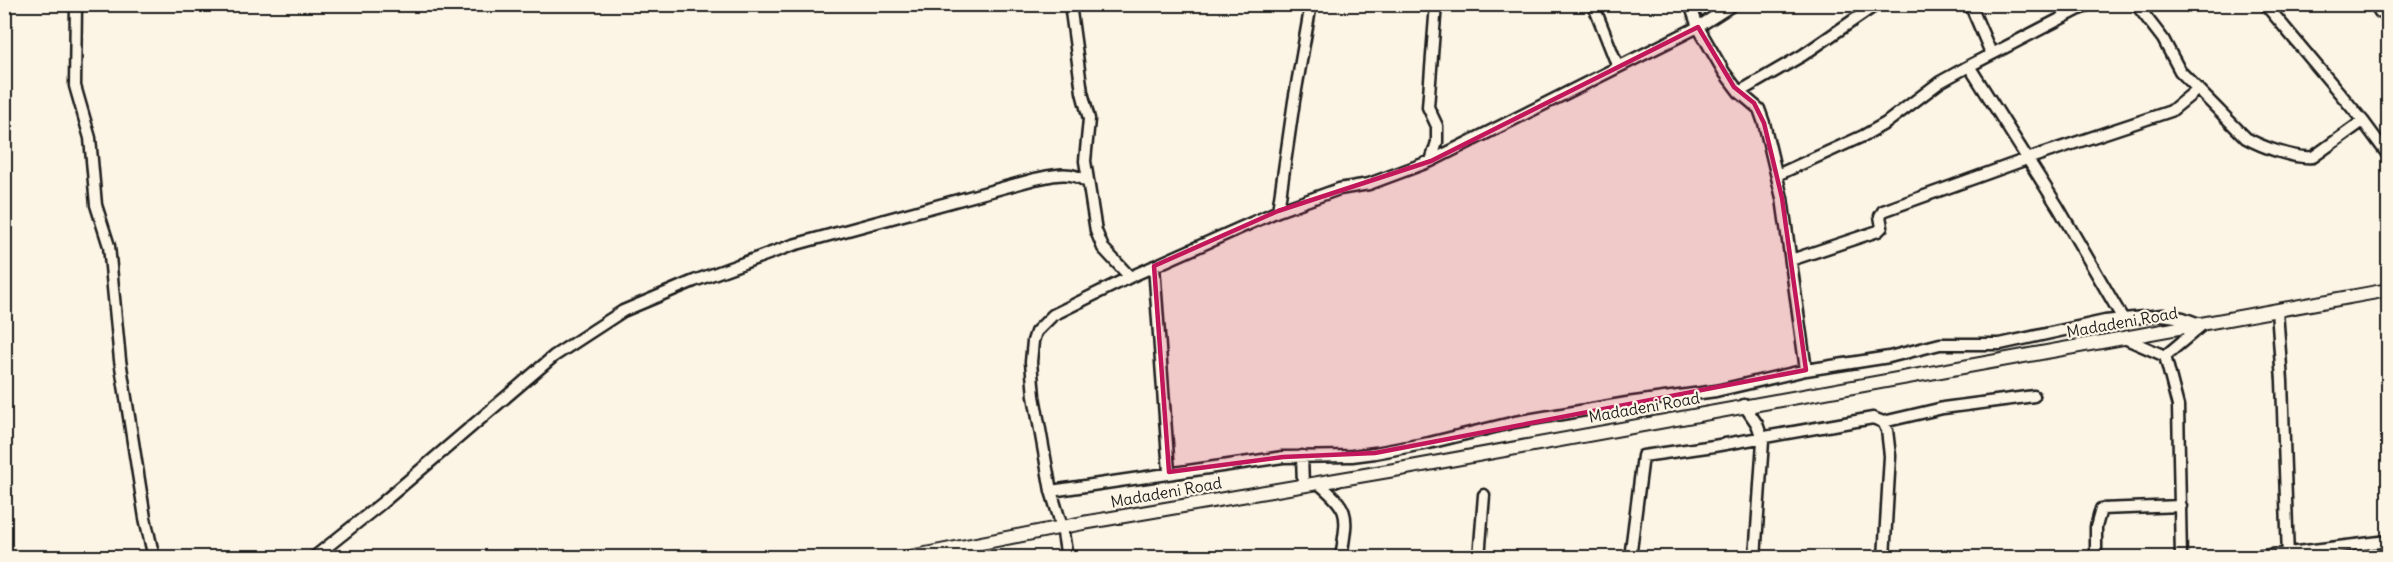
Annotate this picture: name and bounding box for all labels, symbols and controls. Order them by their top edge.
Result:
street label: Madadeni Road [2065,302,2179,342]
street label: Madadeni Road [1587,387,1701,427]
street label: Madadeni Road [1109,472,1223,512]

